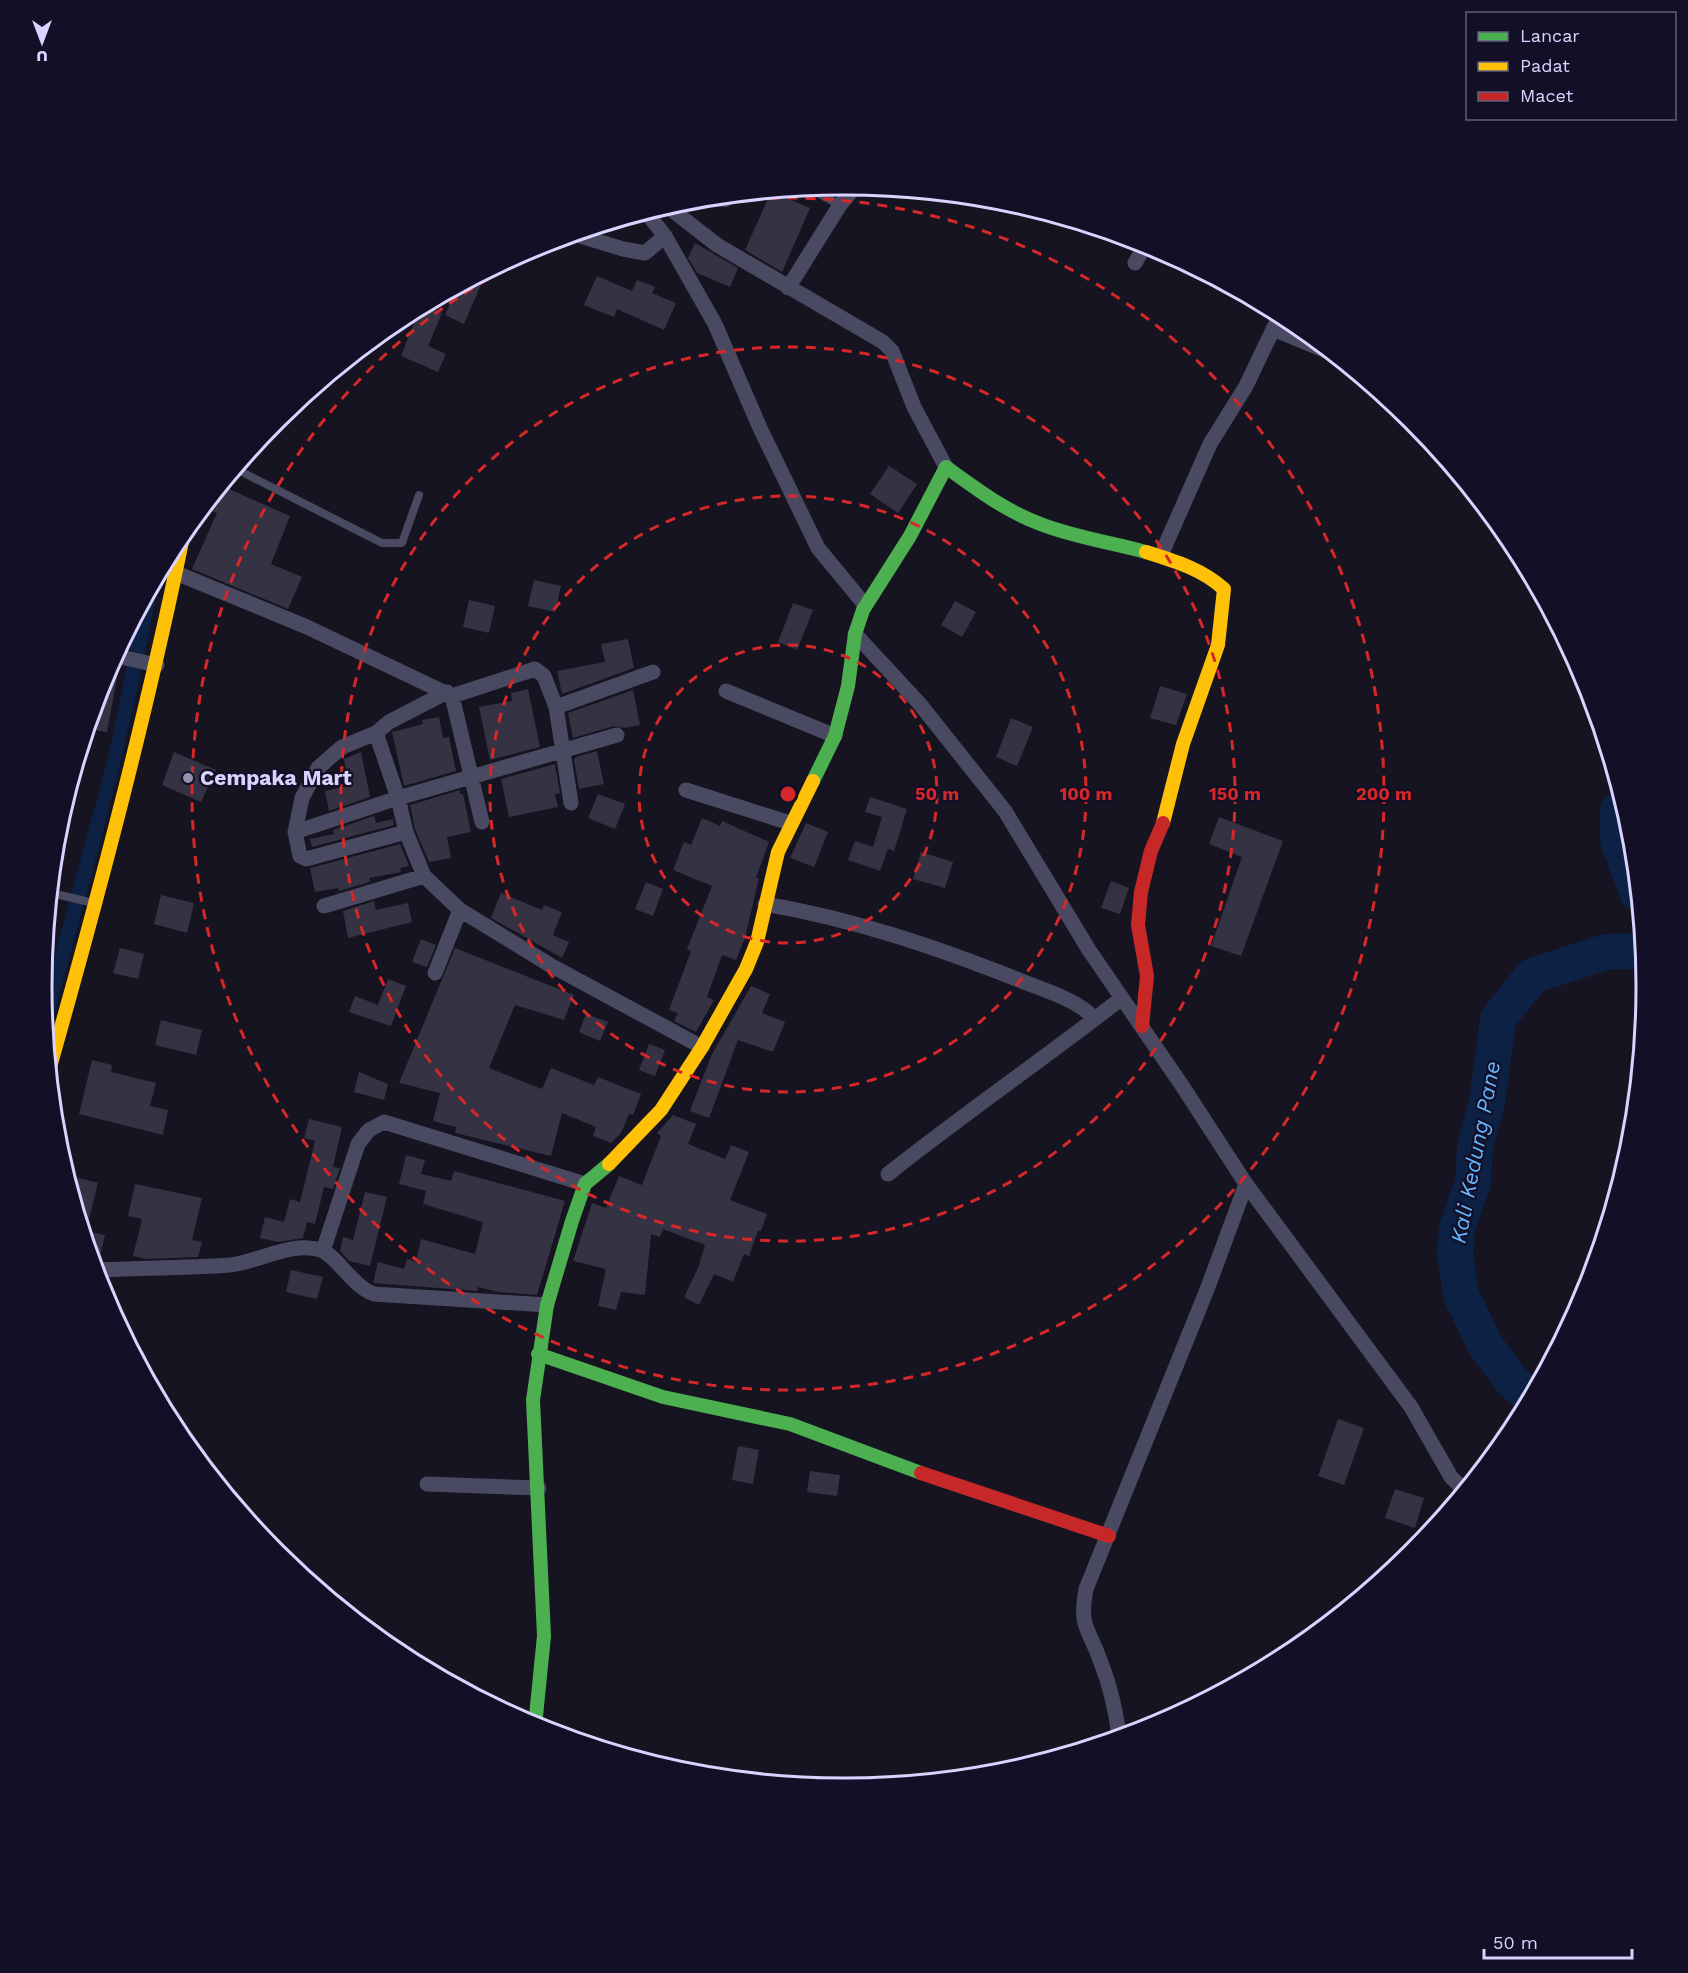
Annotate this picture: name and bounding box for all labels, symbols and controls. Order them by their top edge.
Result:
north arrow [12,12,72,72]
legend [1466,12,1676,120]
text: Lancar [1520,25,1580,46]
text: U [36,47,48,66]
text: Padat [1520,55,1570,76]
text: Macet [1520,85,1574,106]
place label: Cempaka Mart [200,765,352,790]
marker: Cempaka Mart [181,771,195,785]
text: 50 m [915,783,959,804]
text: 100 m [1059,783,1113,804]
text: 150 m [1209,783,1261,804]
text: 200 m [1356,783,1412,804]
centre of rings [778,784,798,804]
water label: Kali Kedung Pane [1446,1059,1505,1245]
scale bar [1484,1922,1632,1960]
text: 50 m [1493,1932,1538,1953]

